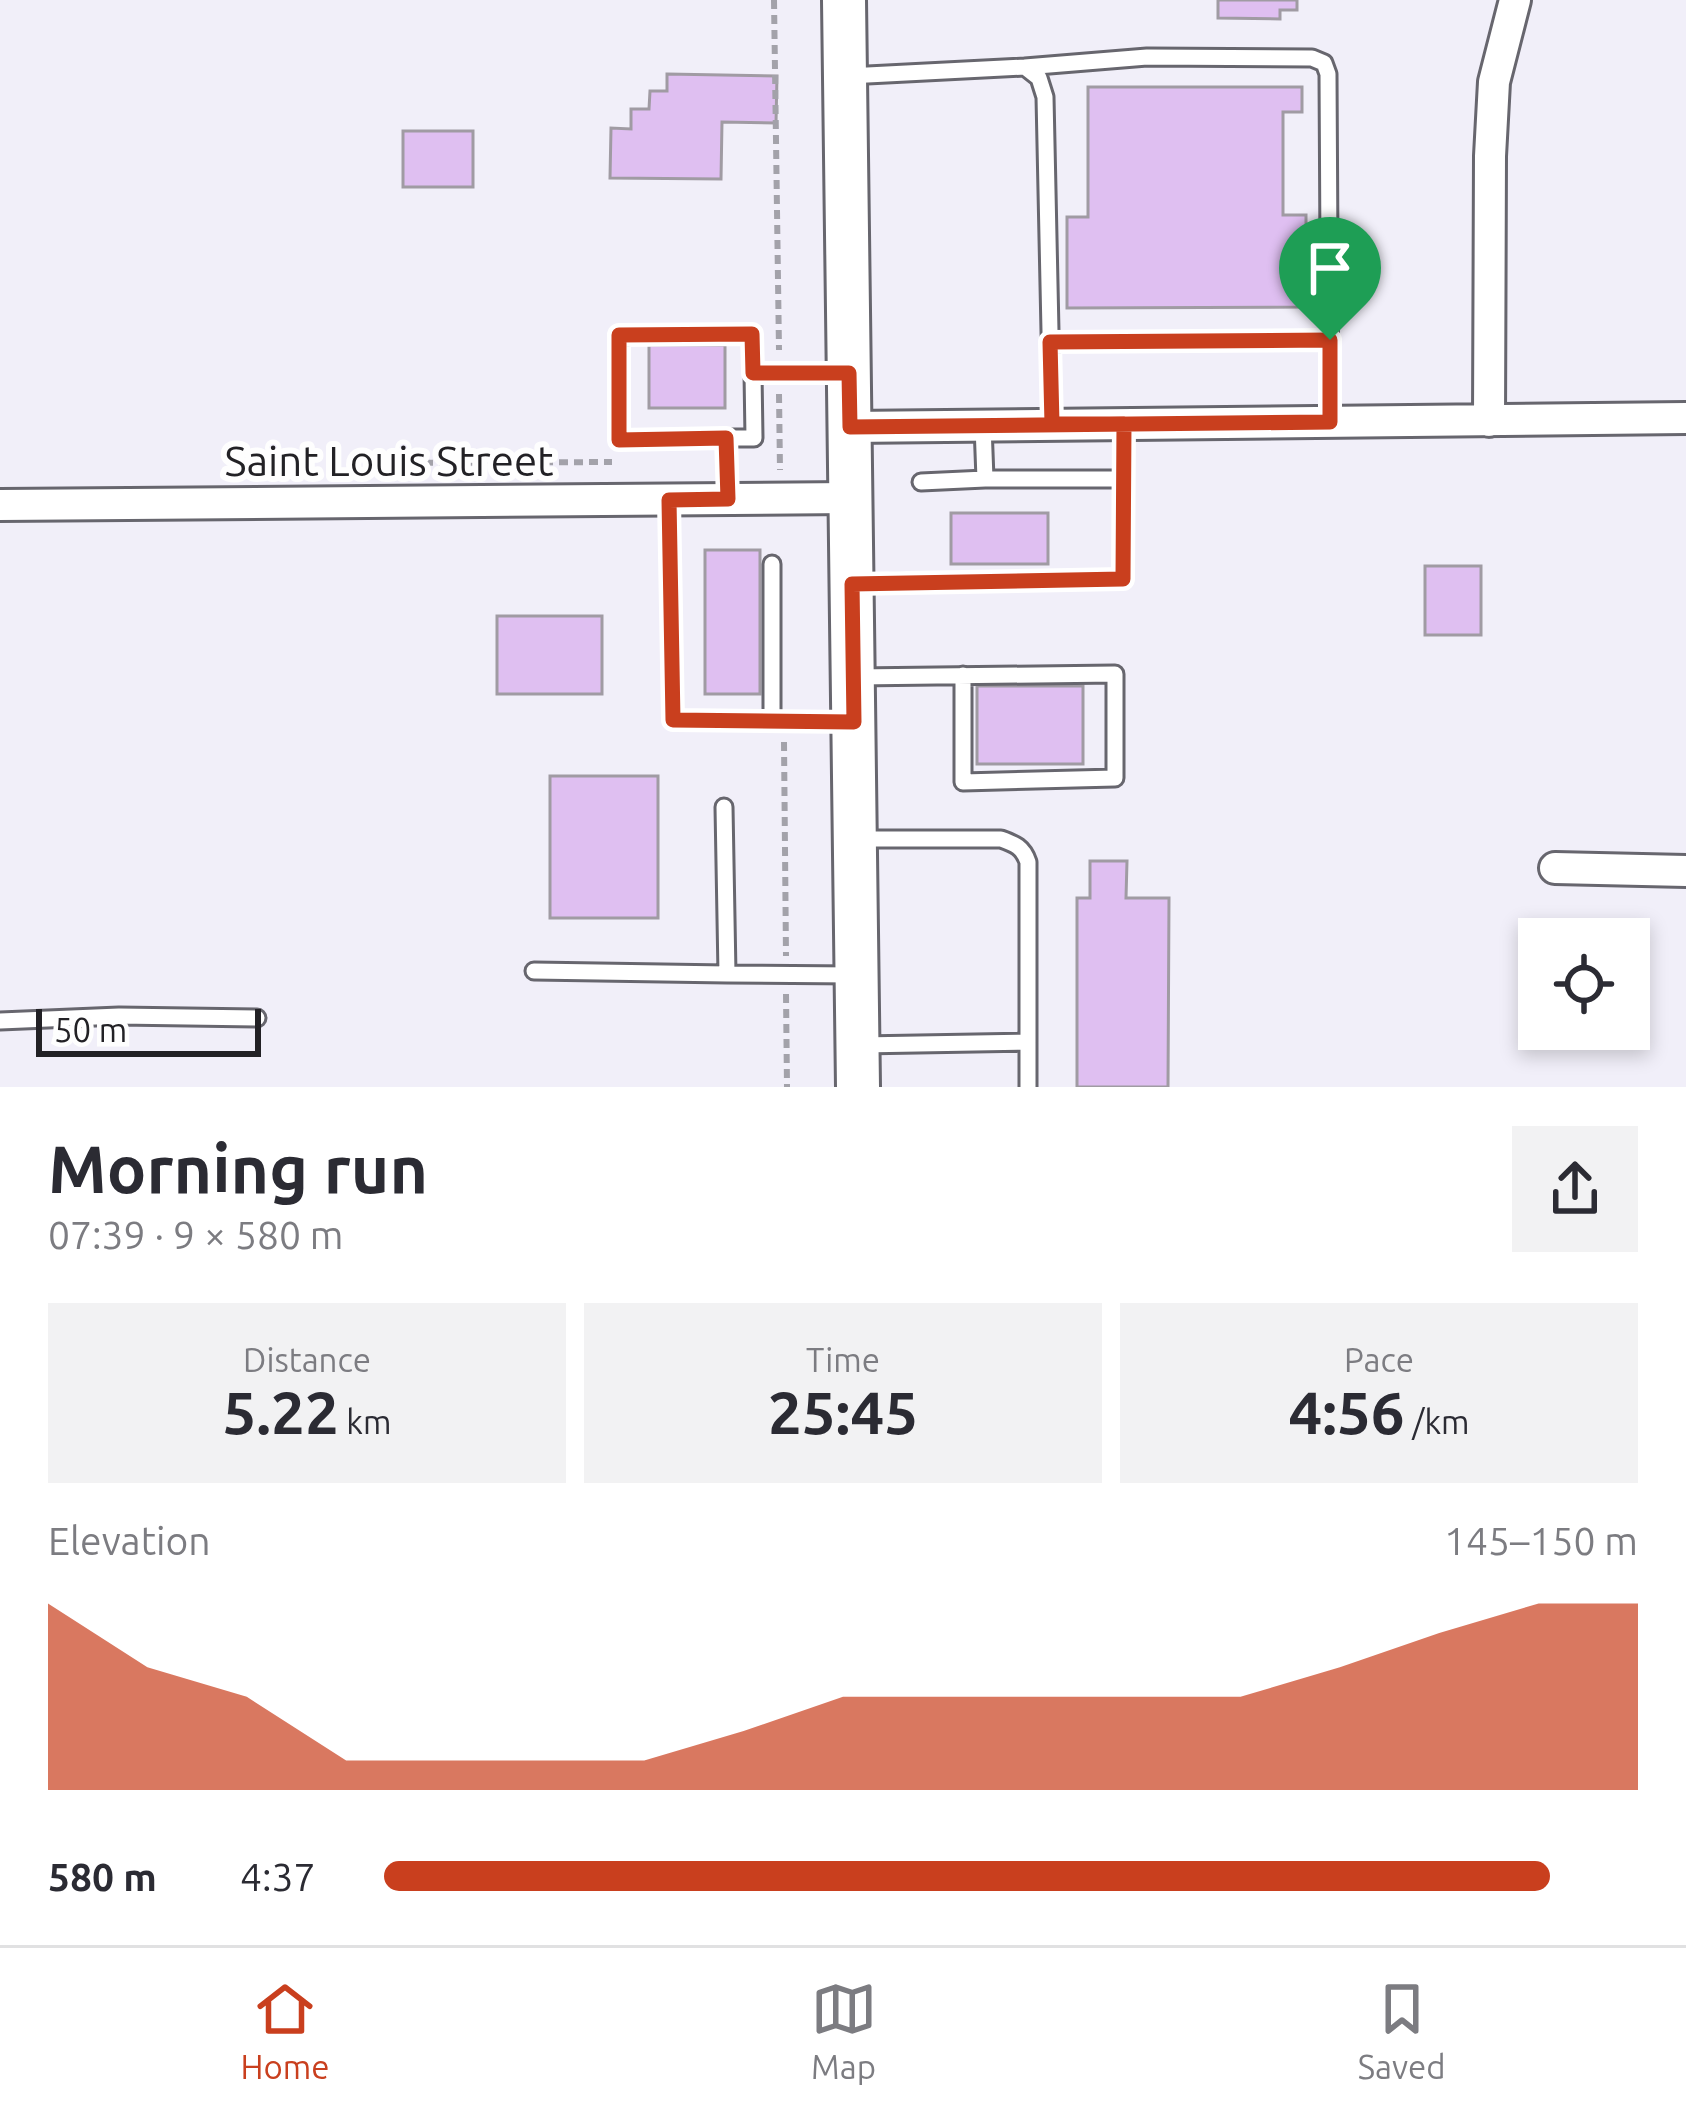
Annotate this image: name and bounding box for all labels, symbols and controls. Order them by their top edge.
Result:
pin [1279,217,1381,340]
icon: arrive [1297,235,1363,301]
street label: Saint Louis Street [224,437,554,484]
map controls [1518,918,1650,1050]
button: locate [1518,918,1650,1050]
scale bar [36,1003,261,1056]
text: 50 m [54,1011,127,1048]
button: share [1512,1126,1638,1252]
text: Morning run [48,1131,428,1205]
text: 07:39 · 9 × 580 m [48,1213,343,1256]
text: Distance [243,1341,371,1378]
text: Time [806,1341,880,1378]
text: Pace [1344,1341,1414,1378]
text: 5.22 [223,1378,339,1445]
text: 25:45 [768,1378,918,1445]
text: 4:56 [1288,1378,1405,1445]
text: km [339,1403,391,1440]
text: /km [1405,1403,1470,1440]
text: Elevation [48,1519,211,1562]
text: 145–150 m [1444,1519,1638,1562]
text: 580 m [48,1855,157,1898]
text: 4:37 [240,1855,316,1898]
tab: Home [241,1976,330,2085]
tab: Map [811,1976,877,2085]
tab: Saved [1358,1976,1445,2085]

